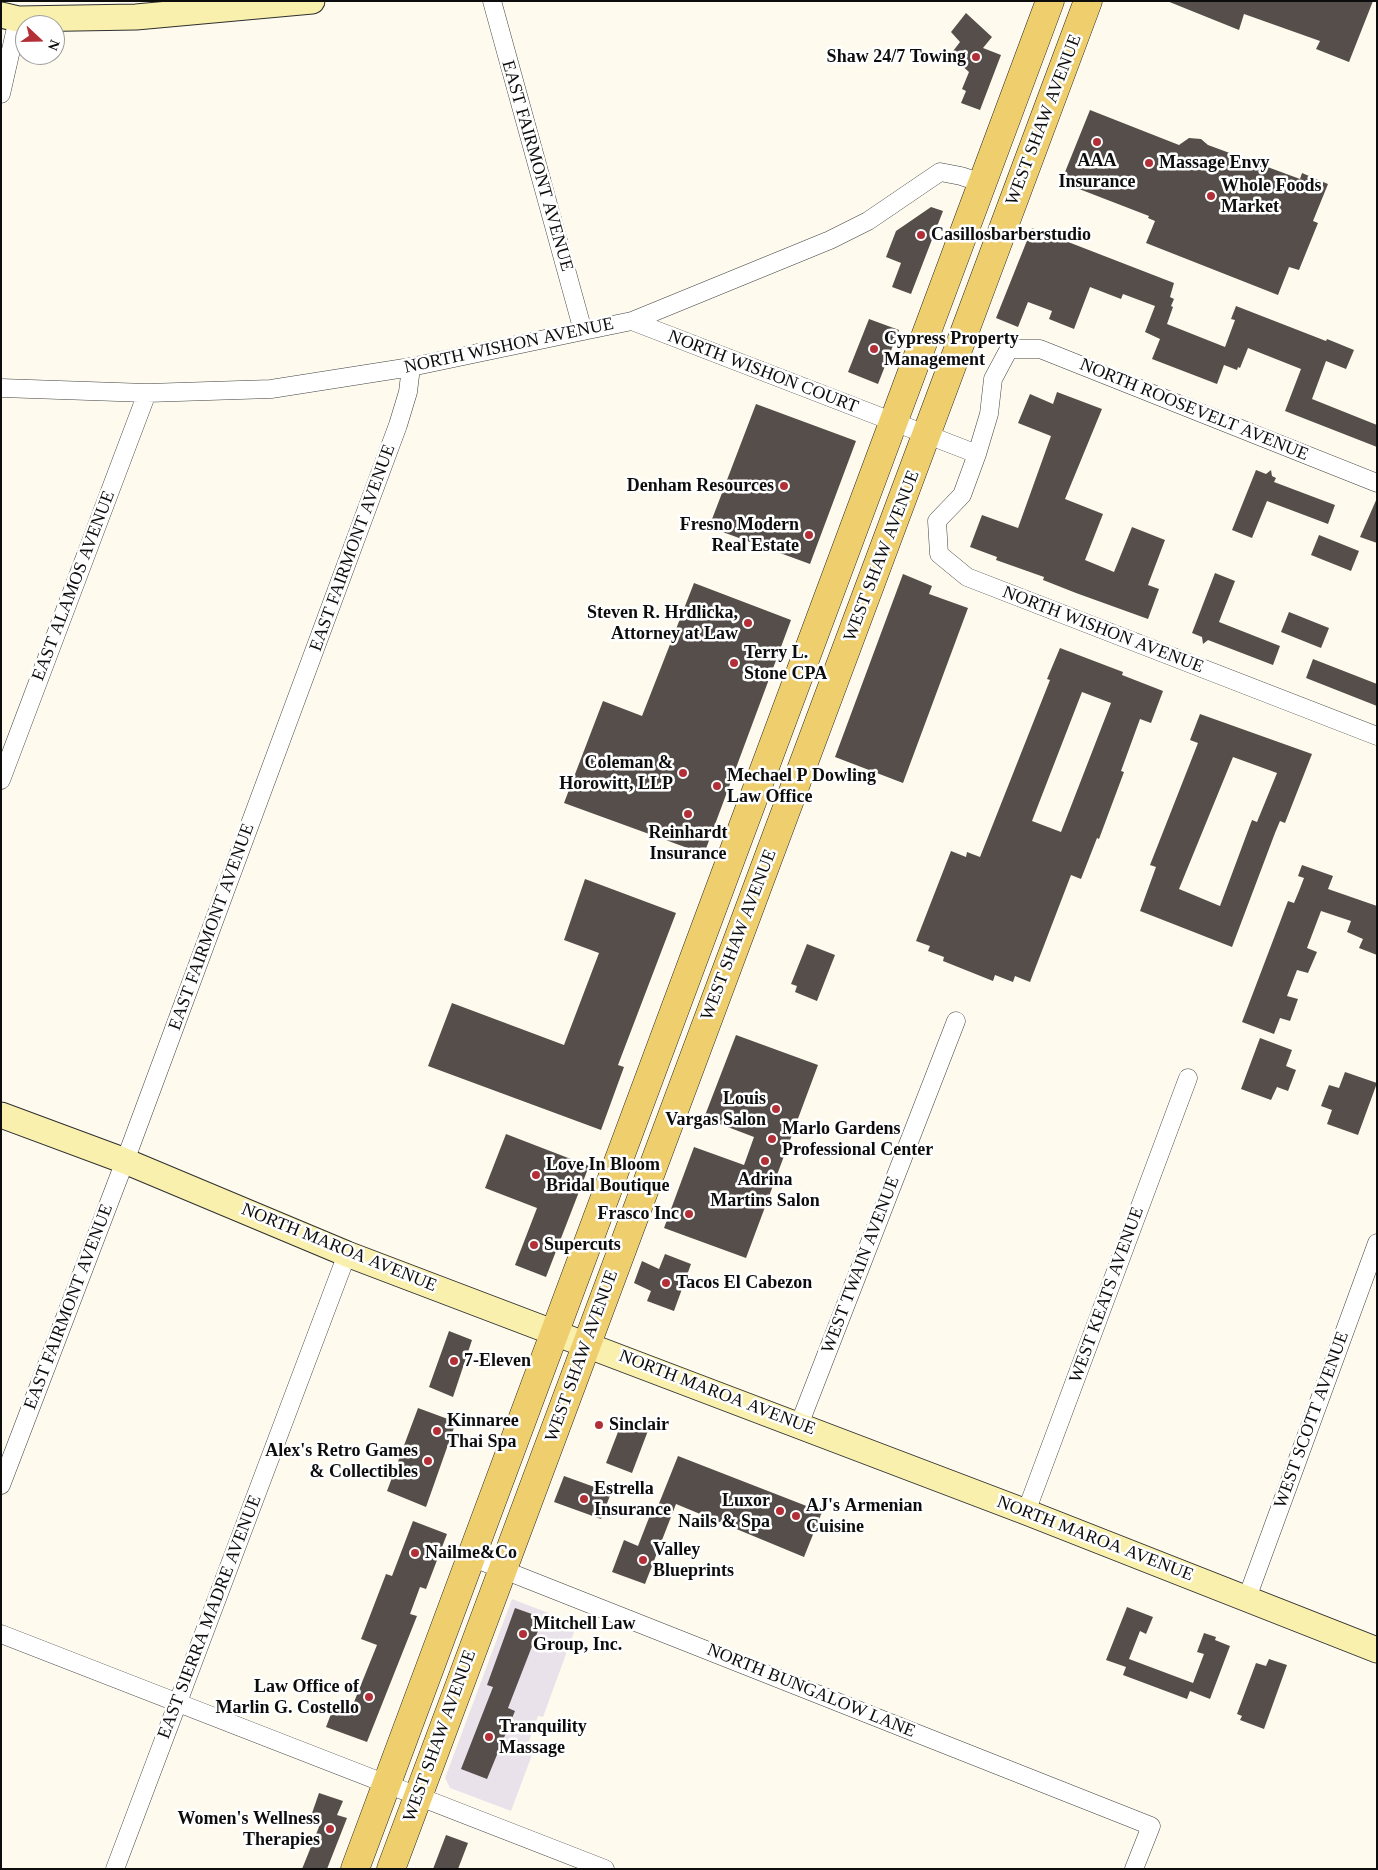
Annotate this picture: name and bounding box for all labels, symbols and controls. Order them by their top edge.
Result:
north arrow [15,15,65,65]
street label: WEST SHAW AVENUE [1001,32,1087,208]
text: N [45,38,62,53]
place label: Shaw 24/7 Towing [827,46,966,68]
marker: Shaw 24/7 Towing [970,51,982,63]
street label: EAST FAIRMONT AVENUE [497,58,577,274]
marker: AAA Insurance [1091,136,1103,148]
place label: AAA Insurance [1058,150,1136,192]
place label: Massage Envy [1159,152,1270,174]
marker: Massage Envy [1143,157,1155,169]
place label: Whole Foods Market [1221,175,1322,218]
marker: Whole Foods Market [1205,190,1217,202]
place label: Casillosbarberstudio [931,224,1091,246]
marker: Casillosbarberstudio [915,229,927,241]
street label: NORTH WISHON AVENUE [402,313,616,379]
street label: NORTH WISHON COURT [665,326,861,418]
place label: Cypress Property Management [884,328,1019,370]
marker: Cypress Property Management [868,343,880,355]
street label: NORTH ROOSEVELT AVENUE [1076,354,1312,466]
street label: EAST FAIRMONT AVENUE [306,442,400,654]
street label: WEST SHAW AVENUE [839,468,925,644]
place label: Denham Resources [627,475,774,497]
marker: Denham Resources [778,480,790,492]
street label: EAST ALAMOS AVENUE [28,488,120,684]
place label: Fresno Modern Real Estate [680,514,799,556]
marker: Fresno Modern Real Estate [803,529,815,541]
street label: NORTH WISHON AVENUE [999,582,1207,678]
place label: Steven R. Hrdlicka, Attorney at Law [587,602,738,644]
marker: Steven R. Hrdlicka, Attorney at Law [742,617,754,629]
place label: Terry L. Stone CPA [744,642,827,684]
marker: Terry L. Stone CPA [728,657,740,669]
place label: Coleman & Horowitt, LLP [559,752,673,794]
place label: Mechael P Dowling Law Office [727,765,876,808]
marker: Coleman & Horowitt, LLP [677,767,689,779]
marker: Mechael P Dowling Law Office [711,780,723,792]
marker: Reinhardt Insurance [682,808,694,820]
street label: EAST FAIRMONT AVENUE [165,821,259,1033]
place label: Reinhardt Insurance [648,822,728,864]
street label: WEST SHAW AVENUE [696,847,782,1023]
place label: Louis Vargas Salon [665,1088,766,1130]
marker: Louis Vargas Salon [770,1103,782,1115]
place label: Marlo Gardens Professional Center [782,1118,933,1160]
marker: Marlo Gardens Professional Center [766,1133,778,1145]
place label: Love In Bloom Bridal Boutique [546,1154,670,1196]
marker: Adrina Martins Salon [759,1155,771,1167]
marker: Love In Bloom Bridal Boutique [530,1169,542,1181]
place label: Adrina Martins Salon [710,1169,820,1212]
street label: WEST TWAIN AVENUE [817,1174,905,1356]
street label: NORTH MAROA AVENUE [238,1199,440,1297]
street label: EAST FAIRMONT AVENUE [20,1201,118,1413]
place label: Frasco Inc [598,1203,679,1225]
street label: WEST KEATS AVENUE [1065,1204,1149,1386]
marker: Frasco Inc [683,1208,695,1220]
place label: Supercuts [544,1234,621,1256]
marker: Supercuts [528,1239,540,1251]
street label: WEST SHAW AVENUE [541,1267,623,1445]
place label: Tacos El Cabezon [676,1272,812,1294]
marker: Tacos El Cabezon [660,1277,672,1289]
street label: WEST SCOTT AVENUE [1270,1329,1354,1511]
street label: NORTH MAROA AVENUE [616,1346,818,1440]
place label: 7-Eleven [464,1350,531,1372]
marker: 7-Eleven [448,1355,460,1367]
place label: Kinnaree Thai Spa [447,1410,519,1452]
place label: Sinclair [609,1414,669,1436]
marker: Sinclair [593,1419,605,1431]
marker: Kinnaree Thai Spa [431,1425,443,1437]
place label: Alex's Retro Games & Collectibles [265,1440,418,1482]
marker: Alex's Retro Games & Collectibles [422,1455,434,1467]
place label: Estrella Insurance [594,1478,671,1520]
place label: Luxor Nails & Spa [678,1490,770,1532]
street label: EAST SIERRA MADRE AVENUE [153,1492,267,1742]
street label: NORTH MAROA AVENUE [994,1492,1196,1586]
marker: Estrella Insurance [578,1493,590,1505]
place label: AJ's Armenian Cuisine [806,1495,922,1538]
marker: Luxor Nails & Spa [774,1505,786,1517]
marker: AJ's Armenian Cuisine [790,1510,802,1522]
place label: Valley Blueprints [653,1539,734,1582]
place label: Nailme&Co [425,1542,517,1564]
marker: Nailme&Co [409,1547,421,1559]
marker: Valley Blueprints [637,1554,649,1566]
place label: Mitchell Law Group, Inc. [533,1613,635,1656]
marker: Mitchell Law Group, Inc. [517,1628,529,1640]
street label: NORTH BUNGALOW LANE [704,1639,918,1743]
street label: WEST SHAW AVENUE [399,1647,481,1825]
place label: Law Office of Marlin G. Costello [216,1676,359,1718]
marker: Law Office of Marlin G. Costello [363,1691,375,1703]
place label: Tranquility Massage [499,1716,587,1758]
marker: Tranquility Massage [483,1731,495,1743]
place label: Women's Wellness Therapies [177,1808,320,1850]
marker: Women's Wellness Therapies [324,1823,336,1835]

